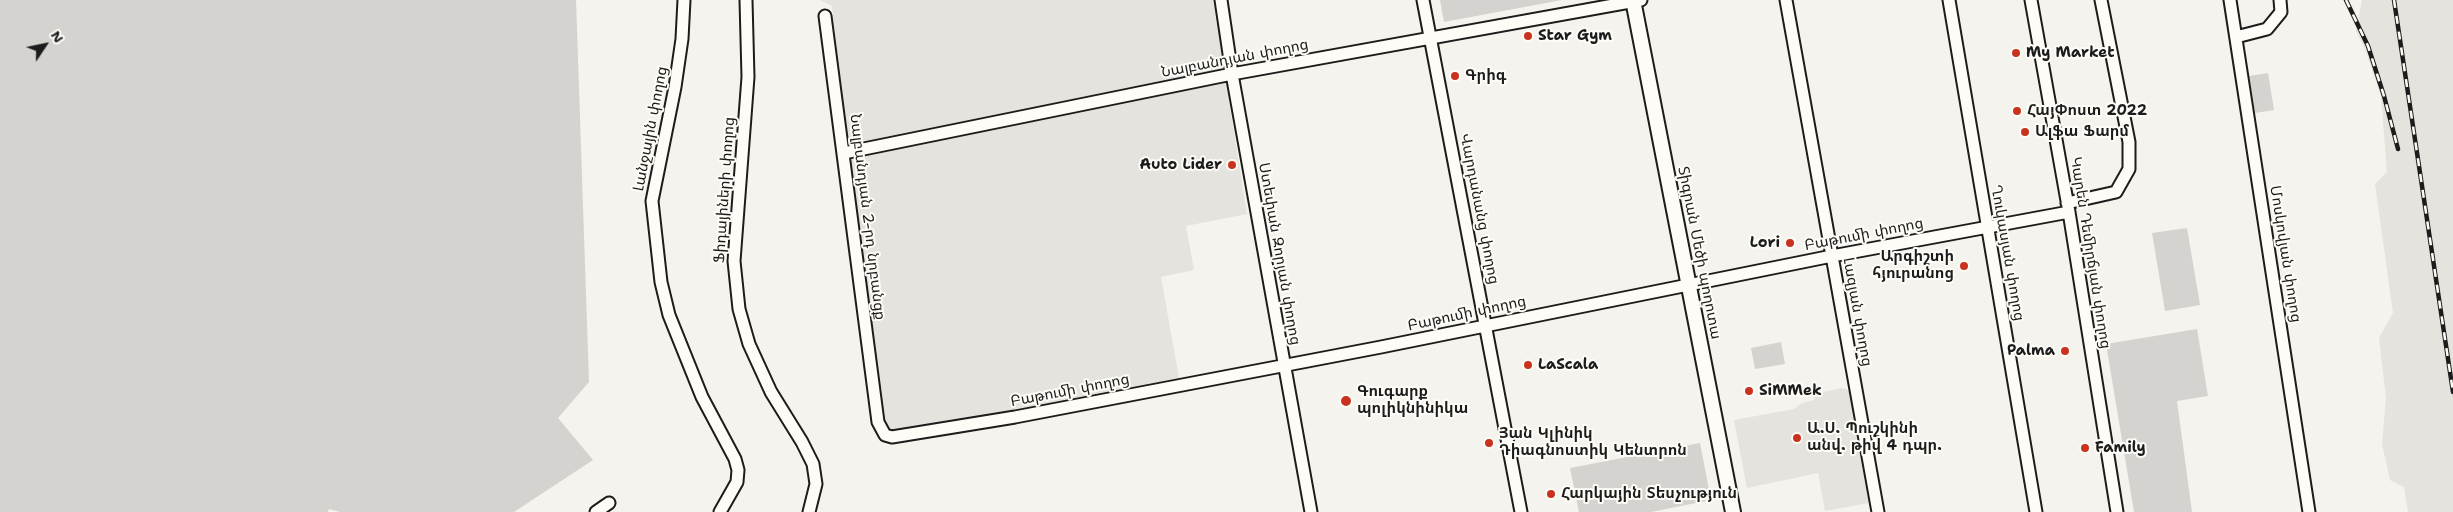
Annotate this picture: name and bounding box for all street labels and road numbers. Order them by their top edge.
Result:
street label: Նալբանդյան փողոց [1160,36,1310,82]
street label: Լանջային փողոց [630,65,672,193]
street label: Նալբանդյան 2-րդ նրբանցք [845,113,889,321]
street label: Ֆիդայիների փողոց [711,116,739,264]
street label: Վարդանանց փողոց [1456,132,1502,286]
street label: Կարեն Դեմիրճյան փողոց [2066,156,2114,350]
street label: Ստեփան Զորյան փողոց [1254,161,1304,347]
street label: Տիգրան Մեծի պողոտա [1673,165,1725,341]
street label: Ղուկասյան փողոց [1986,183,2028,323]
street label: Մոսկովյան փողոց [2265,184,2305,324]
street label: Բաթումի փողոց [1803,215,1925,255]
street label: Լազյան փողոց [1839,256,1875,368]
street label: Բաթումի փողոց [1406,293,1528,335]
street label: Բաթումի փողոց [1009,371,1131,411]

